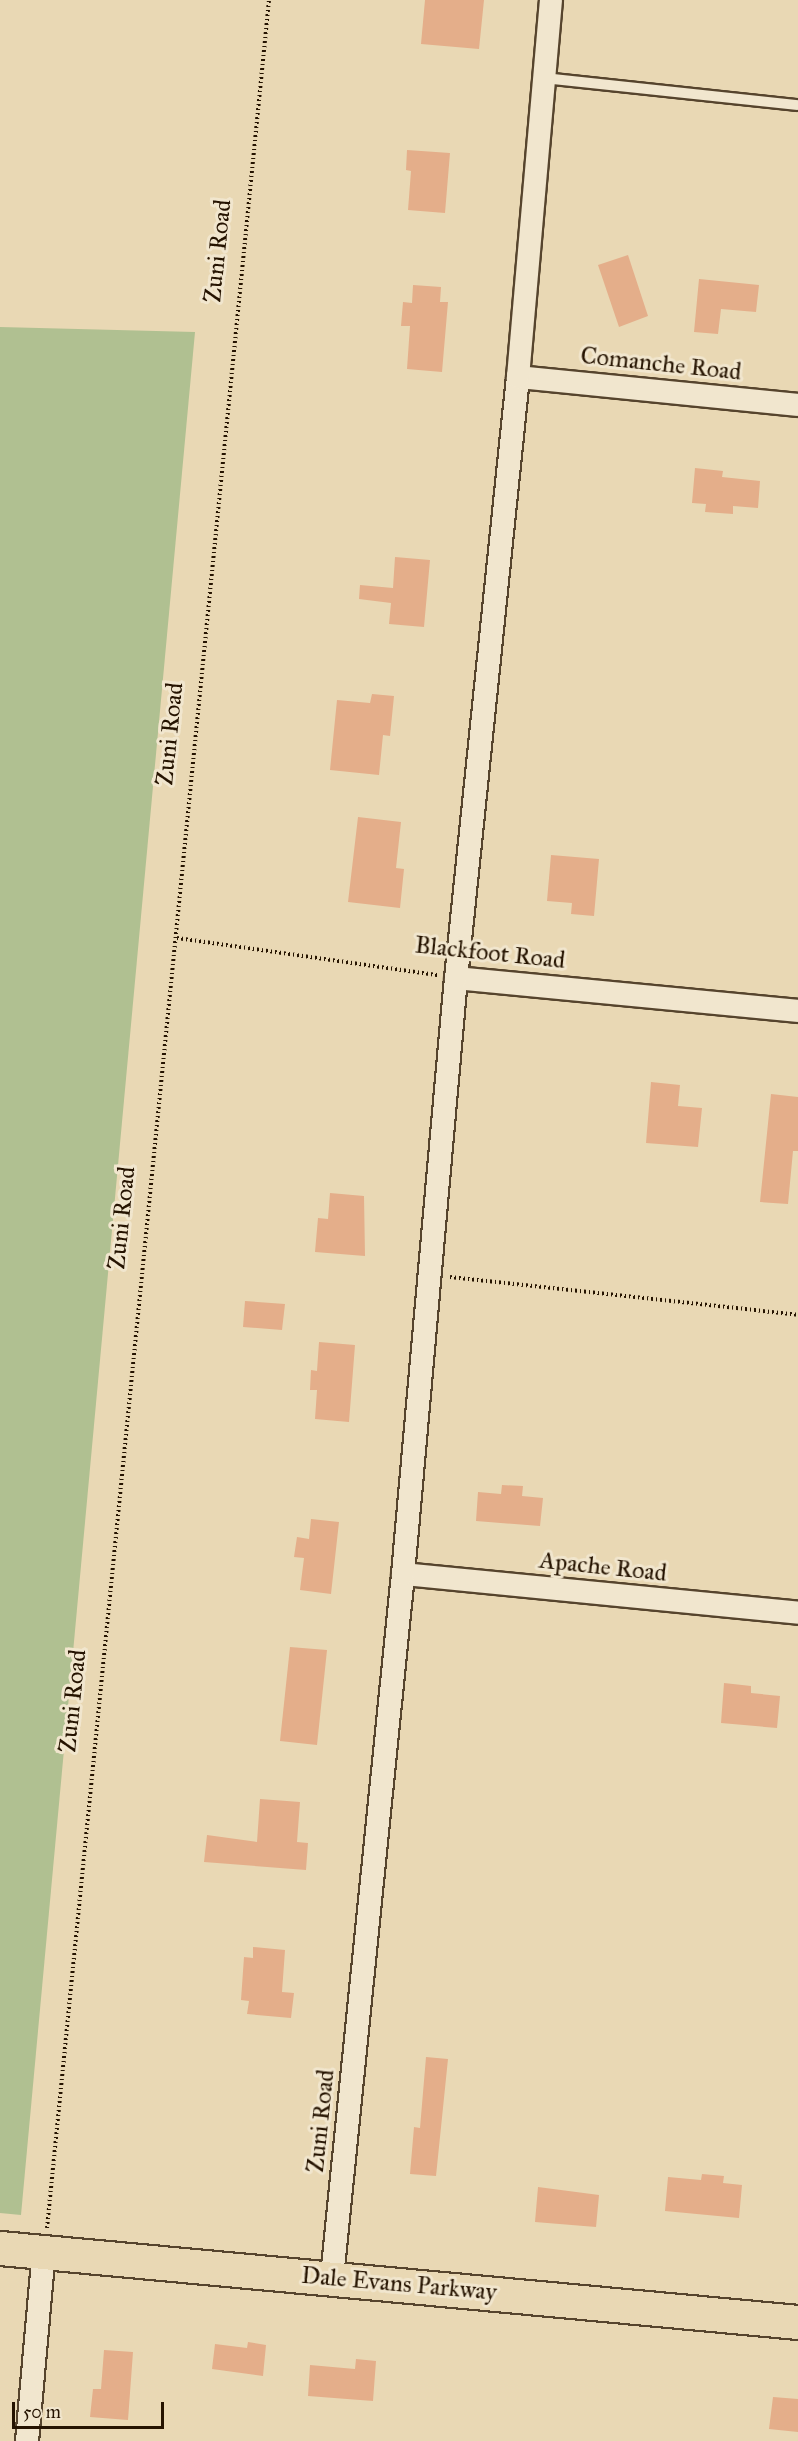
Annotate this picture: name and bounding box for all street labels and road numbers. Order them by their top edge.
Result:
street label: Zuni Road [198,198,238,304]
street label: Comanche Road [579,341,743,387]
street label: Zuni Road [150,681,190,787]
street label: Blackfoot Road [413,931,567,975]
street label: Zuni Road [102,1165,142,1271]
street label: Apache Road [538,1546,668,1588]
street label: Zuni Road [53,1648,93,1754]
street label: Zuni Road [301,2068,341,2174]
street label: Dale Evans Parkway [300,2261,498,2307]

